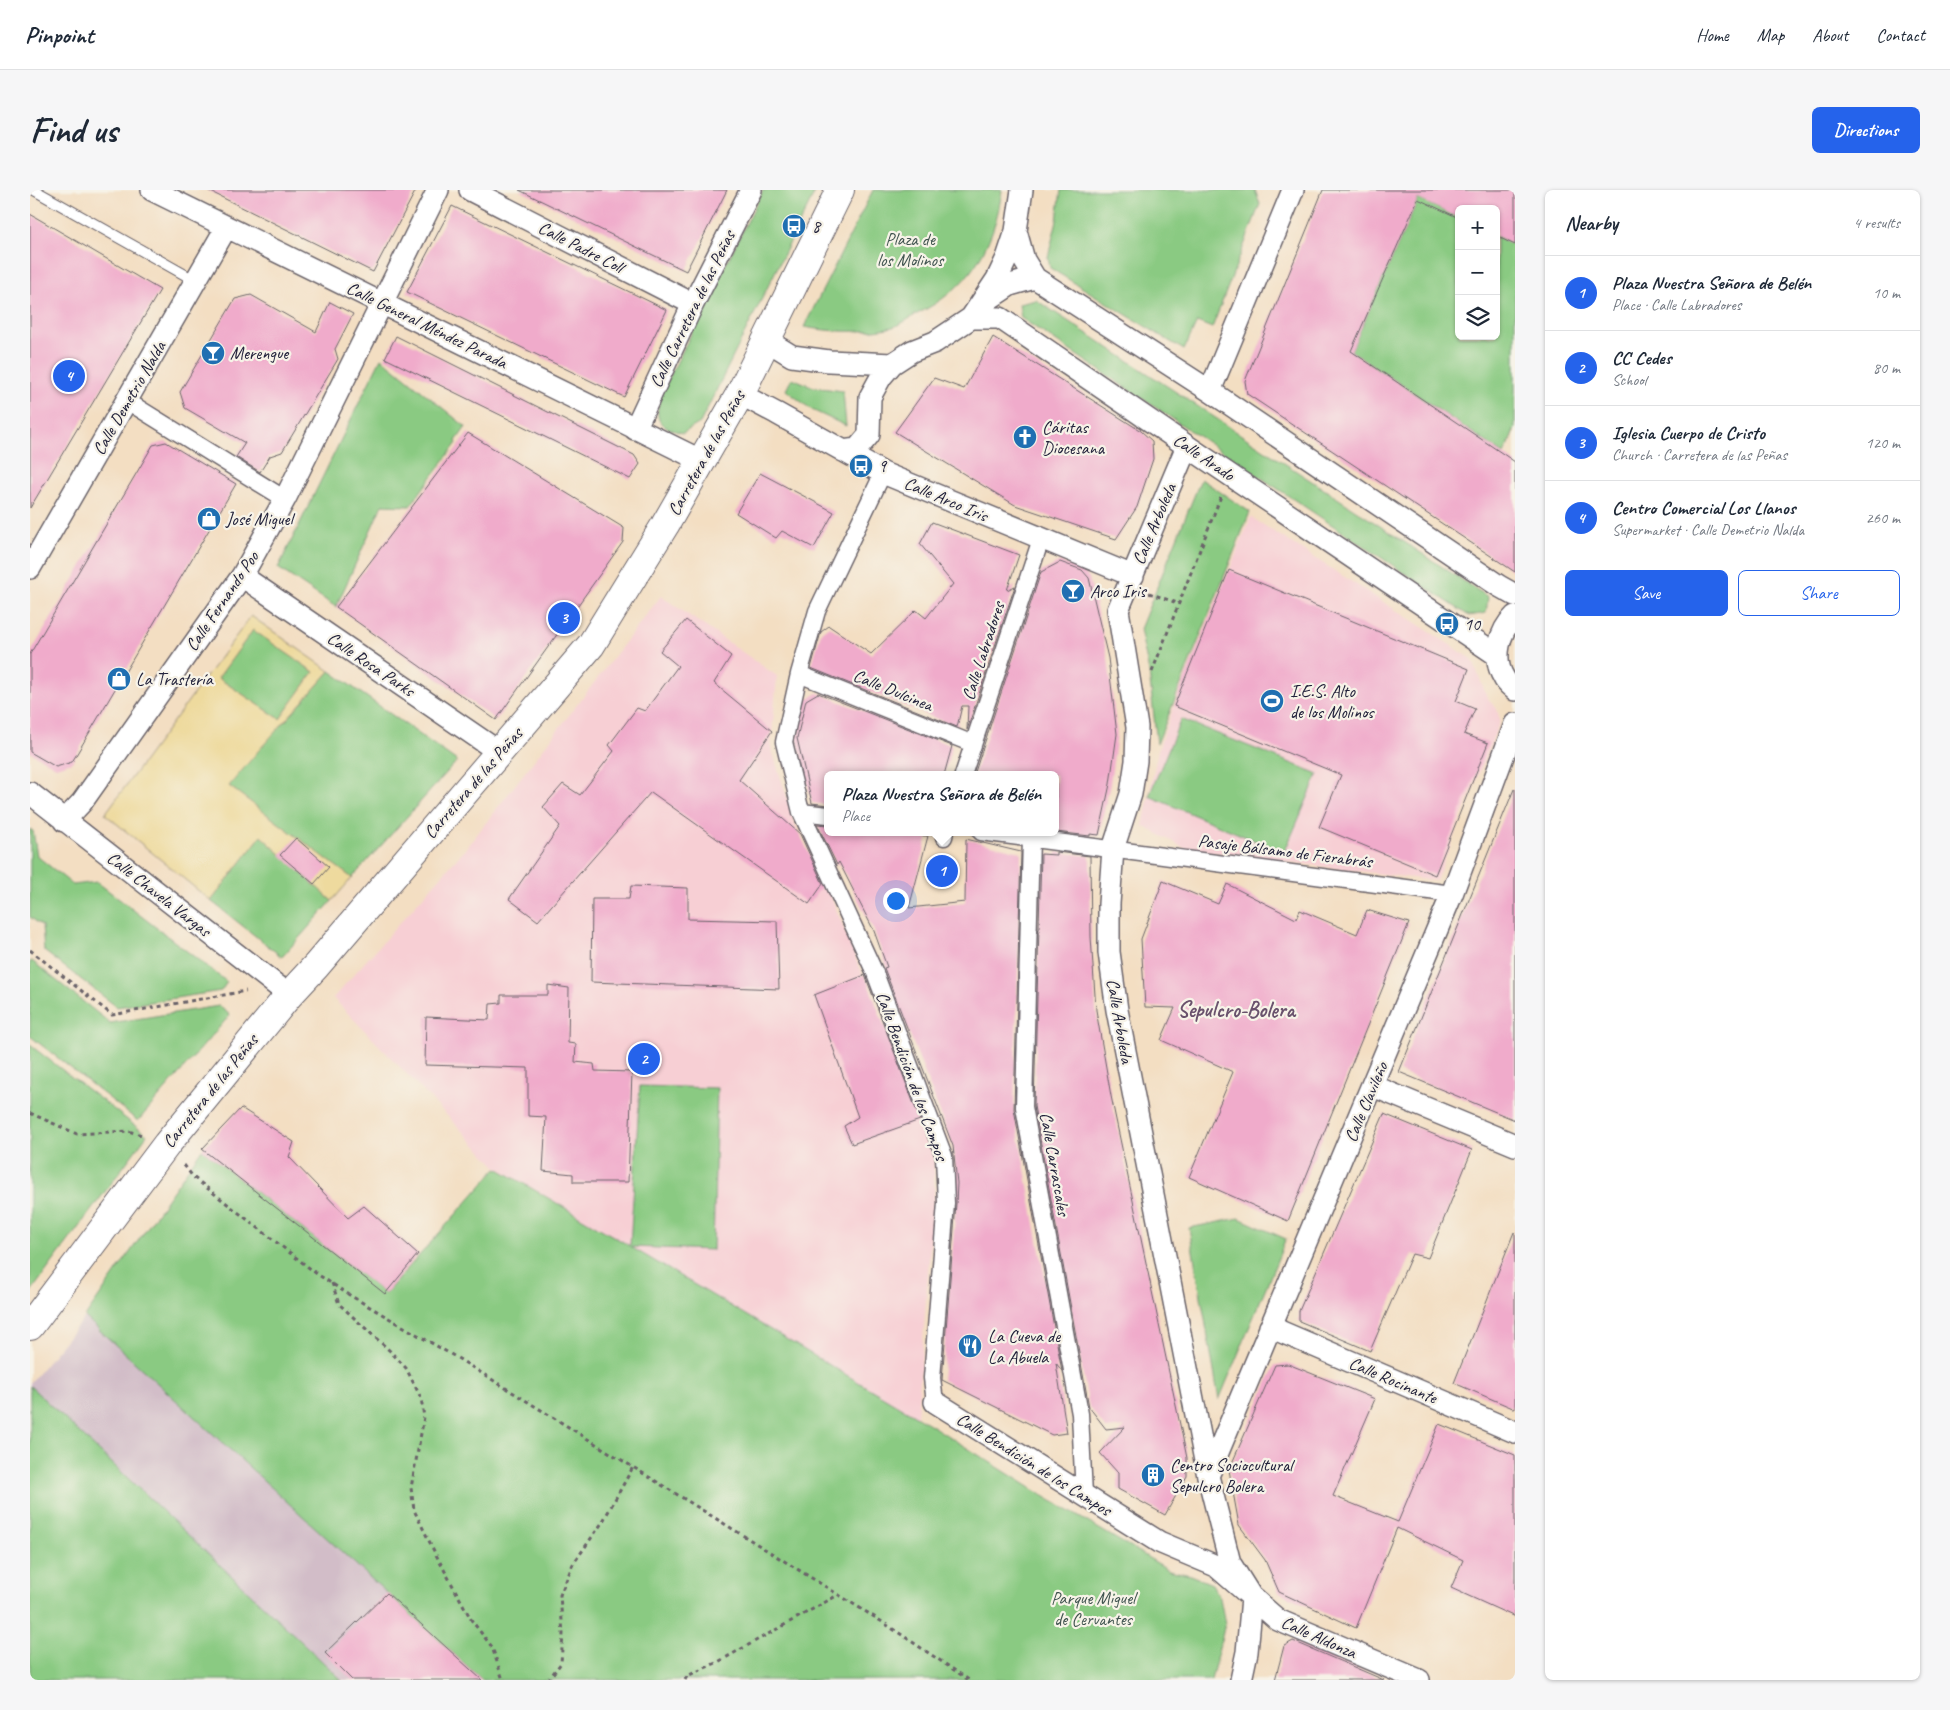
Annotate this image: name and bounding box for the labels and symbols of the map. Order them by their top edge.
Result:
bus stop icon: 8 [781,213,807,239]
place label: 8 [812,215,822,237]
street label: Calle Padre Coll [535,216,630,279]
street label: Calle Carretera de las Peñas [644,225,740,391]
park label: Plaza de los Molinos [877,228,945,271]
street label: Calle General Méndez Parada [343,277,512,374]
street label: Calle Demetrio Nalda [88,336,171,459]
bar icon: Merengue [200,340,226,366]
place label: Merengue [230,342,289,364]
pin: 4 [53,357,85,395]
street label: Carretera de las Peñas [663,385,750,519]
place label: Cáritas Diocesana [1042,416,1106,459]
church icon: Cáritas Diocesana [1012,424,1038,450]
street label: Calle Arado [1169,429,1240,486]
bus stop icon: 9 [848,453,874,479]
place label: 9 [878,455,888,477]
street label: Calle Arco Iris [901,472,993,527]
street label: Calle Arboleda [1127,479,1182,568]
shop icon: José Miguel [196,506,222,532]
place label: José Miguel [225,508,295,530]
street label: Calle Fernando Poo [181,546,264,655]
bar icon: Arco Iris [1060,578,1086,604]
place label: Arco Iris [1090,580,1147,602]
street label: Calle Labradores [957,597,1010,703]
pin: 3 [548,599,580,637]
bus stop icon: 10 [1434,611,1460,637]
place label: 10 [1464,613,1482,635]
street label: Calle Rosa Parks [323,627,420,702]
street label: Calle Dulcinea [850,664,937,717]
shop icon: La Trastería [106,666,132,692]
place label: La Trastería [136,668,214,690]
place label: I.E.S. Alto de los Molinos [1290,680,1375,723]
sports icon: I.E.S. Alto de los Molinos [1259,688,1285,714]
street label: Carretera de las Peñas [419,722,528,843]
street label: Pasaje Bálsamo de Fierabrás [1197,829,1375,873]
street label: Calle Chavela Vargas [103,847,217,943]
pin: 1 [926,852,958,890]
your location [883,888,909,914]
street label: Calle Arboleda [1102,977,1139,1067]
street label: Calle Bendición de los Campos [871,989,953,1165]
district label: Sepulcro-Bolera [1177,996,1297,1024]
street label: Carretera de las Peñas [157,1028,264,1152]
pin: 2 [628,1040,660,1078]
street label: Calle Clavileño [1339,1057,1393,1145]
street label: Calle Carrascales [1035,1111,1075,1219]
place label: La Cueva de La Abuela [988,1325,1061,1368]
restaurant icon: La Cueva de La Abuela [957,1333,983,1359]
street label: Calle Rocinante [1346,1352,1441,1409]
street label: Calle Bendición de los Campos [953,1407,1117,1522]
place label: Centro Sociocultural Sepulcro Bolera [1170,1454,1295,1497]
building icon: Centro Sociocultural Sepulcro Bolera [1140,1462,1166,1488]
park label: Parque Miguel de Cervantes [1051,1587,1138,1630]
street label: Calle Aldonza [1278,1611,1361,1664]

